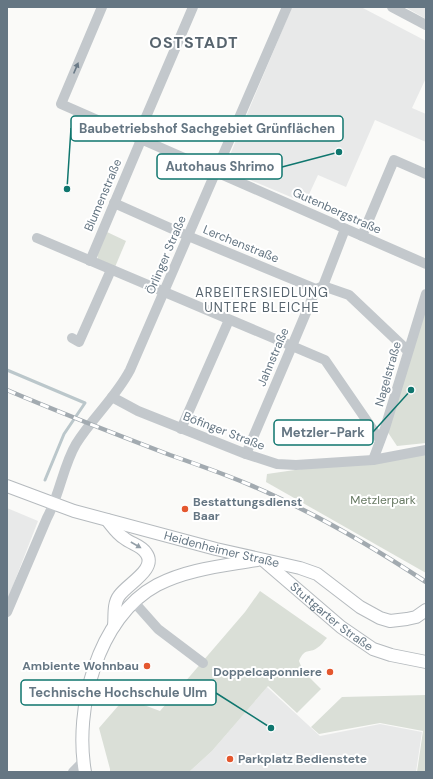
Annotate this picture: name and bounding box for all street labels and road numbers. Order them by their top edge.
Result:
street label: Blumenstraße [81,156,126,234]
street label: Gutenbergstraße [290,184,384,238]
street label: Örlinger Straße [142,213,190,297]
street label: Lerchenstraße [201,221,282,267]
street label: Jahnstraße [253,325,293,389]
street label: Nagelstraße [371,340,405,408]
street label: Böfinger Straße [181,408,267,454]
street label: Heidenheimer Straße [162,527,281,571]
street label: Stuttgarter Straße [287,579,376,655]

